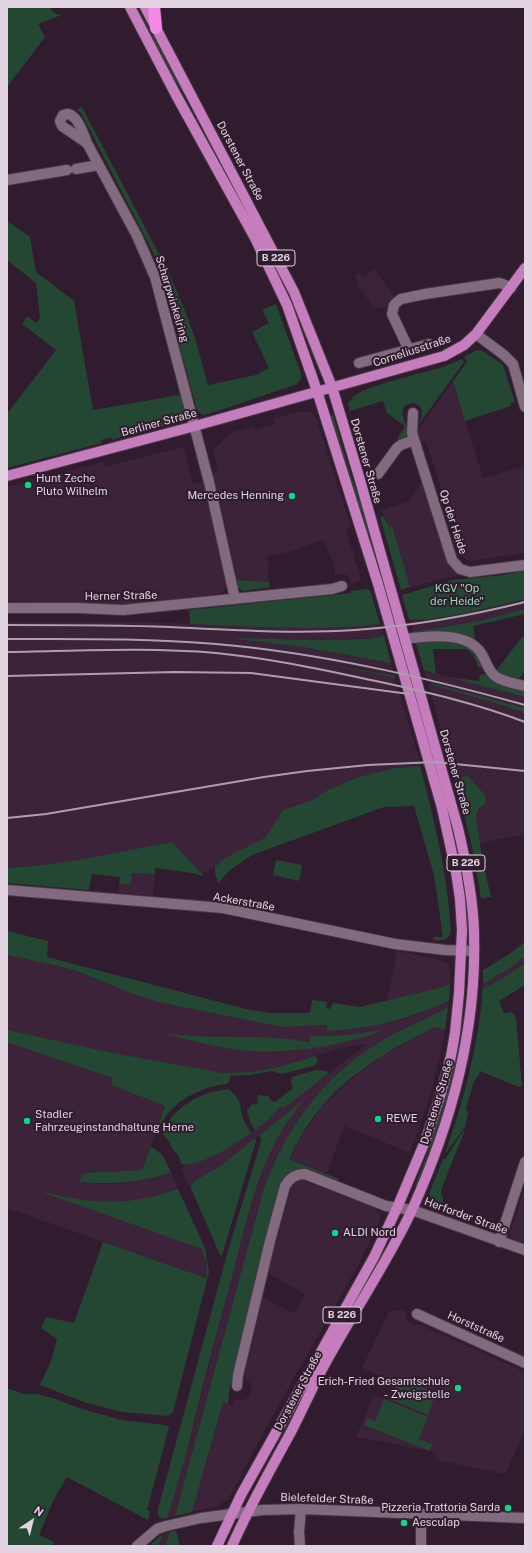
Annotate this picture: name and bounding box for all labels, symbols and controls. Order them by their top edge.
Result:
street label: Dorstener Straße [214,119,266,203]
road number: B 226 [257,250,295,266]
street label: Scharpwinkelring [153,254,191,344]
street label: Corneliusstraße [371,332,453,370]
street label: Berliner Straße [120,407,198,439]
street label: Dorstener Straße [348,417,384,505]
place label: Hunt Zeche Pluto Wilhelm [36,472,107,498]
marker: Hunt Zeche Pluto Wilhelm [23,480,33,490]
street label: Op der Heide [436,488,470,556]
place label: Mercedes Henning [187,489,284,503]
marker: Mercedes Henning [287,491,297,501]
park label: KGV "Op der Heide" [430,582,484,608]
street label: Herner Straße [85,589,157,603]
street label: Dorstener Straße [437,728,473,816]
road number: B 226 [447,855,485,871]
street label: Ackerstraße [212,890,276,914]
street label: Dorstener Straße [418,1058,456,1146]
place label: Stadler Fahrzeuginstandhaltung Herne [35,1108,194,1134]
place label: REWE [386,1112,418,1126]
marker: REWE [373,1114,383,1124]
marker: Stadler Fahrzeuginstandhaltung Herne [22,1116,32,1126]
street label: Herforder Straße [422,1195,510,1237]
place label: ALDI Nord [343,1226,396,1240]
marker: ALDI Nord [330,1228,340,1238]
road number: B 226 [323,1307,361,1323]
street label: Horststraße [445,1309,507,1345]
street label: Dorstener Straße [272,1349,324,1433]
place label: Erich-Fried Gesamtschule - Zweigstelle [318,1375,450,1401]
marker: Erich-Fried Gesamtschule - Zweigstelle [453,1383,463,1393]
street label: Bielefelder Straße [280,1491,374,1507]
north arrow [12,1501,52,1541]
place label: Pizzeria Trattoria Sarda [381,1501,500,1515]
marker: Pizzeria Trattoria Sarda [503,1503,513,1513]
text: N [32,1504,46,1519]
place label: Aesculap [412,1516,460,1530]
marker: Aesculap [399,1518,409,1528]

